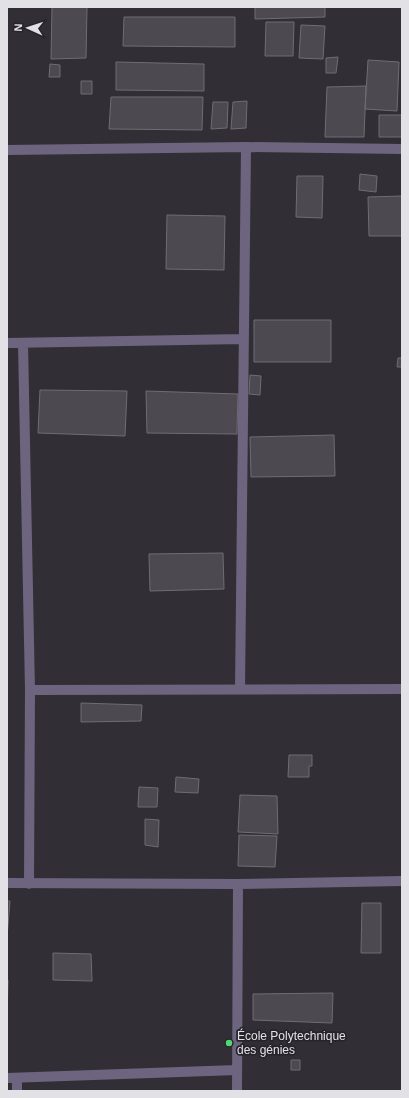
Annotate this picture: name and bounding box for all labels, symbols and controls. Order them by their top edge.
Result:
north arrow [8,8,48,48]
text: N [12,23,24,32]
place label: École Polytechnique des génies [237,1028,346,1057]
marker: École Polytechnique des génies [224,1038,234,1048]

